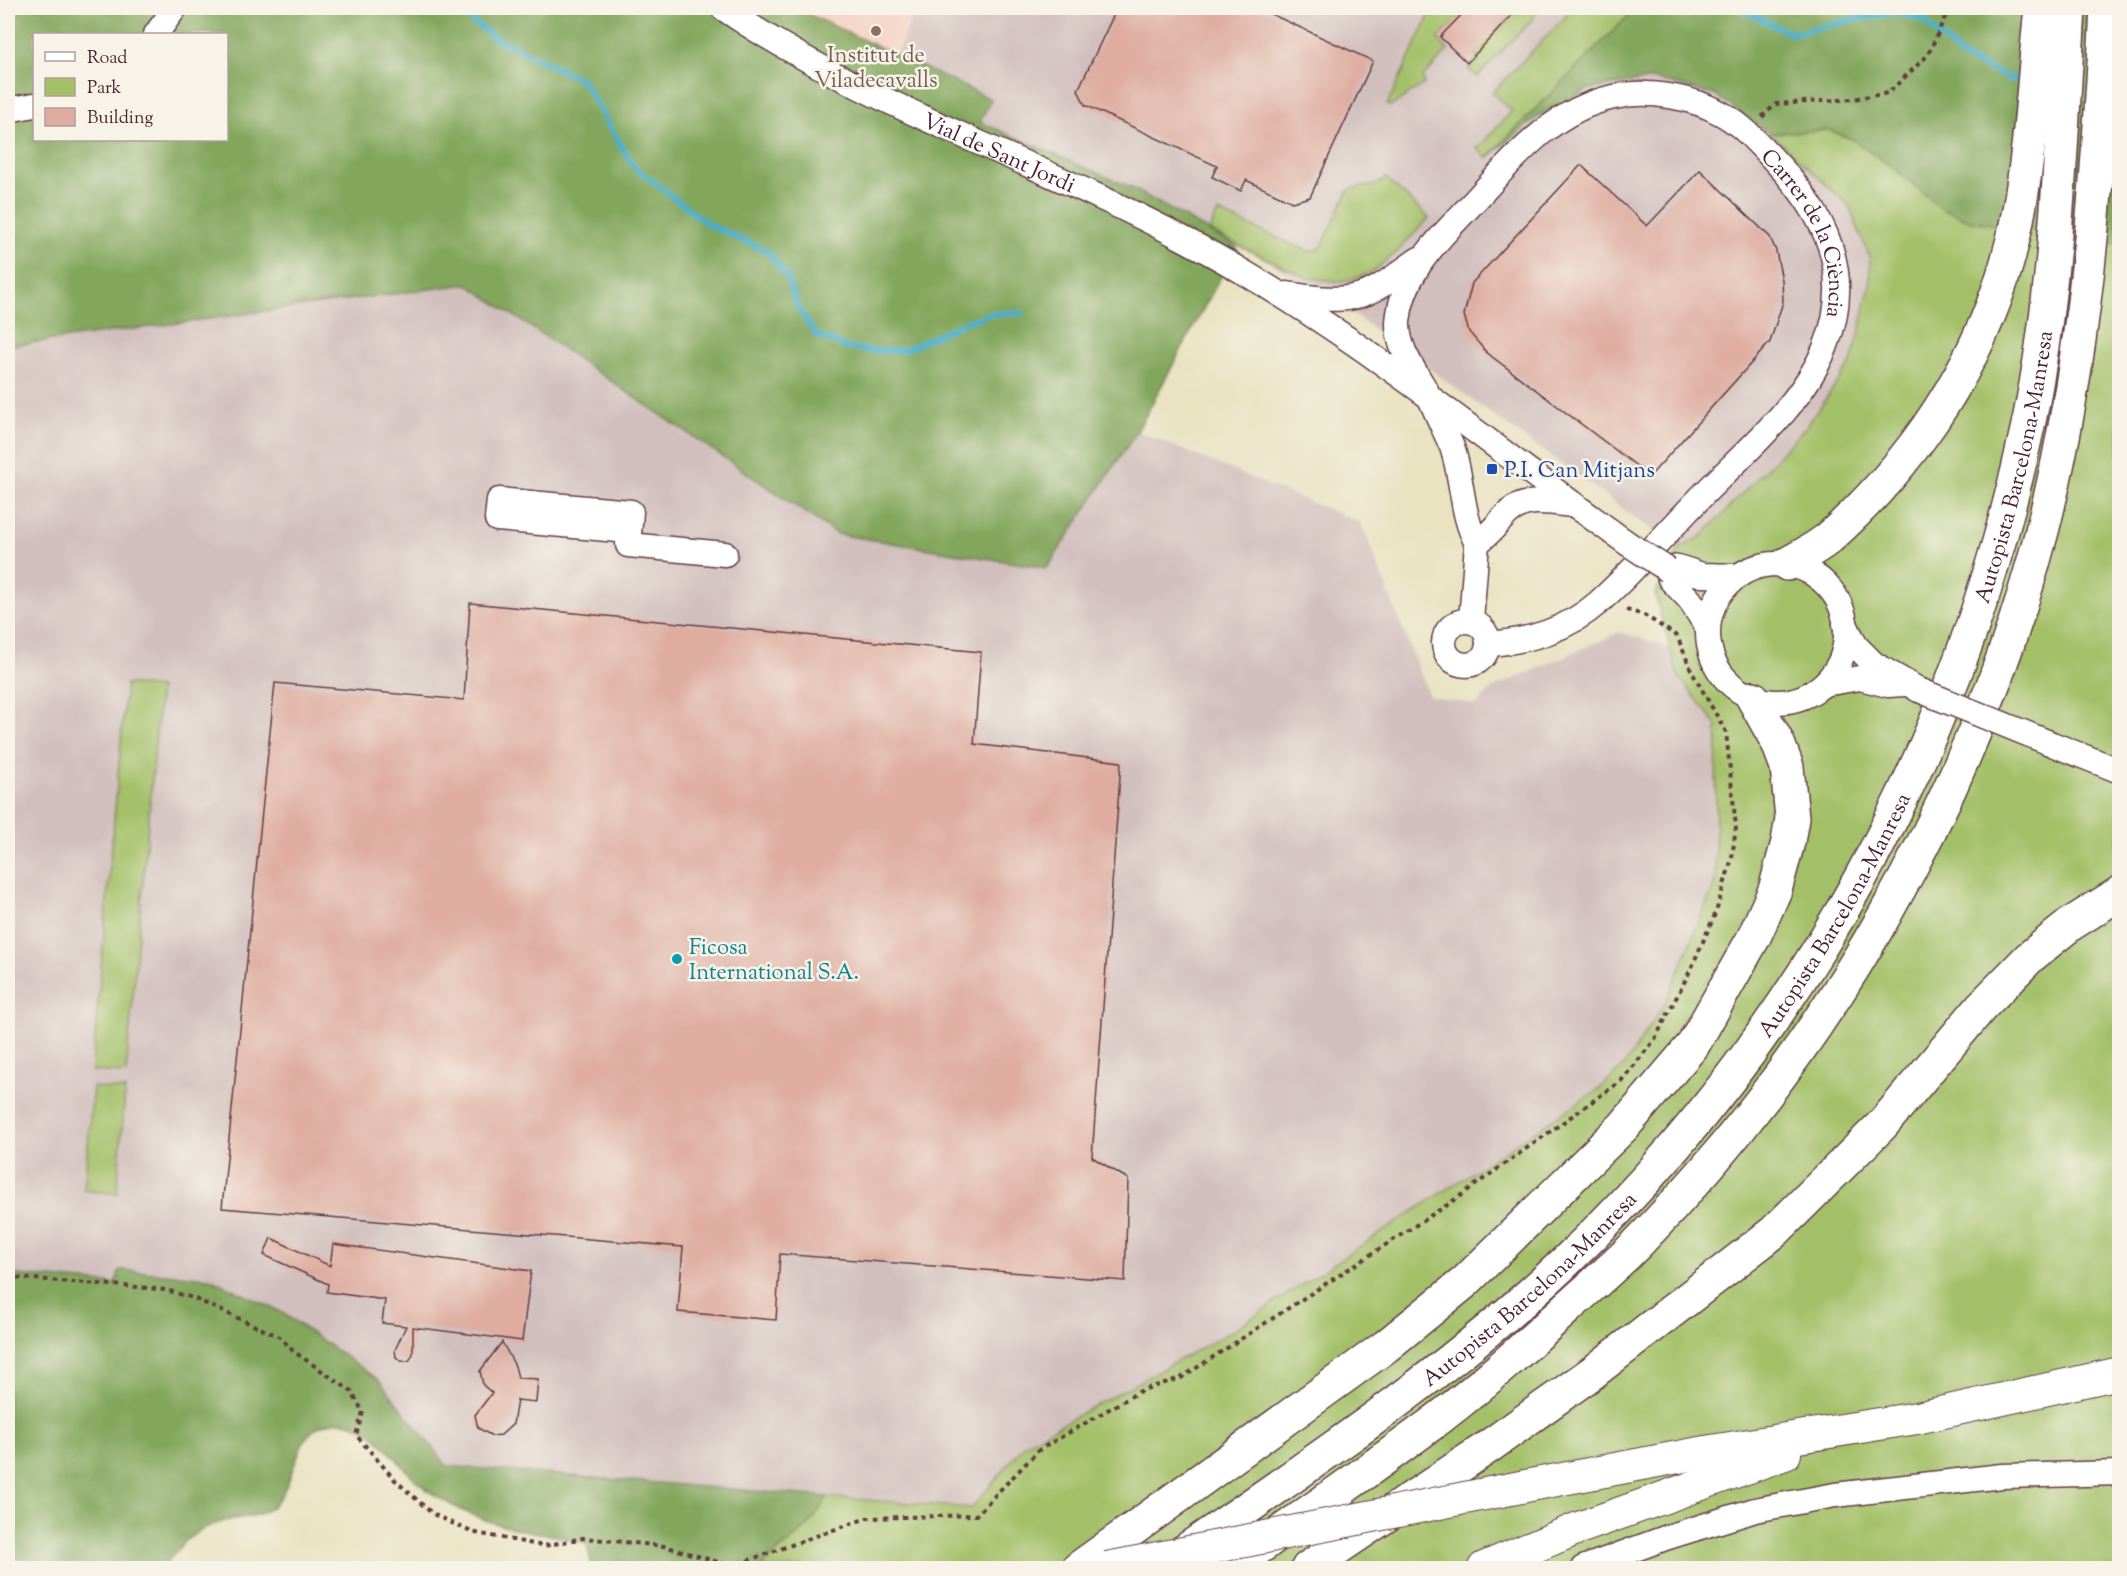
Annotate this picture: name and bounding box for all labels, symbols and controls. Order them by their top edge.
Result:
marker: Institut de Viladecavalls [869,24,883,38]
legend [33,33,228,141]
place label: Institut de Viladecavalls [814,41,938,98]
text: Road [87,46,127,72]
text: Park [87,76,122,102]
text: Building [87,106,153,132]
street label: Vial de Sant Jordi [916,106,1080,203]
street label: Carrer de la Ciència [1752,143,1850,320]
street label: Autopista Barcelona-Manresa [1968,329,2063,608]
place label: P.I. Can Mitjans [1504,456,1655,488]
marker: P.I. Can Mitjans [1485,462,1499,476]
street label: Autopista Barcelona-Manresa [1752,788,1921,1045]
place label: Ficosa International S.A. [689,933,859,990]
marker: Ficosa International S.A. [670,952,684,966]
street label: Autopista Barcelona-Manresa [1416,1186,1646,1396]

